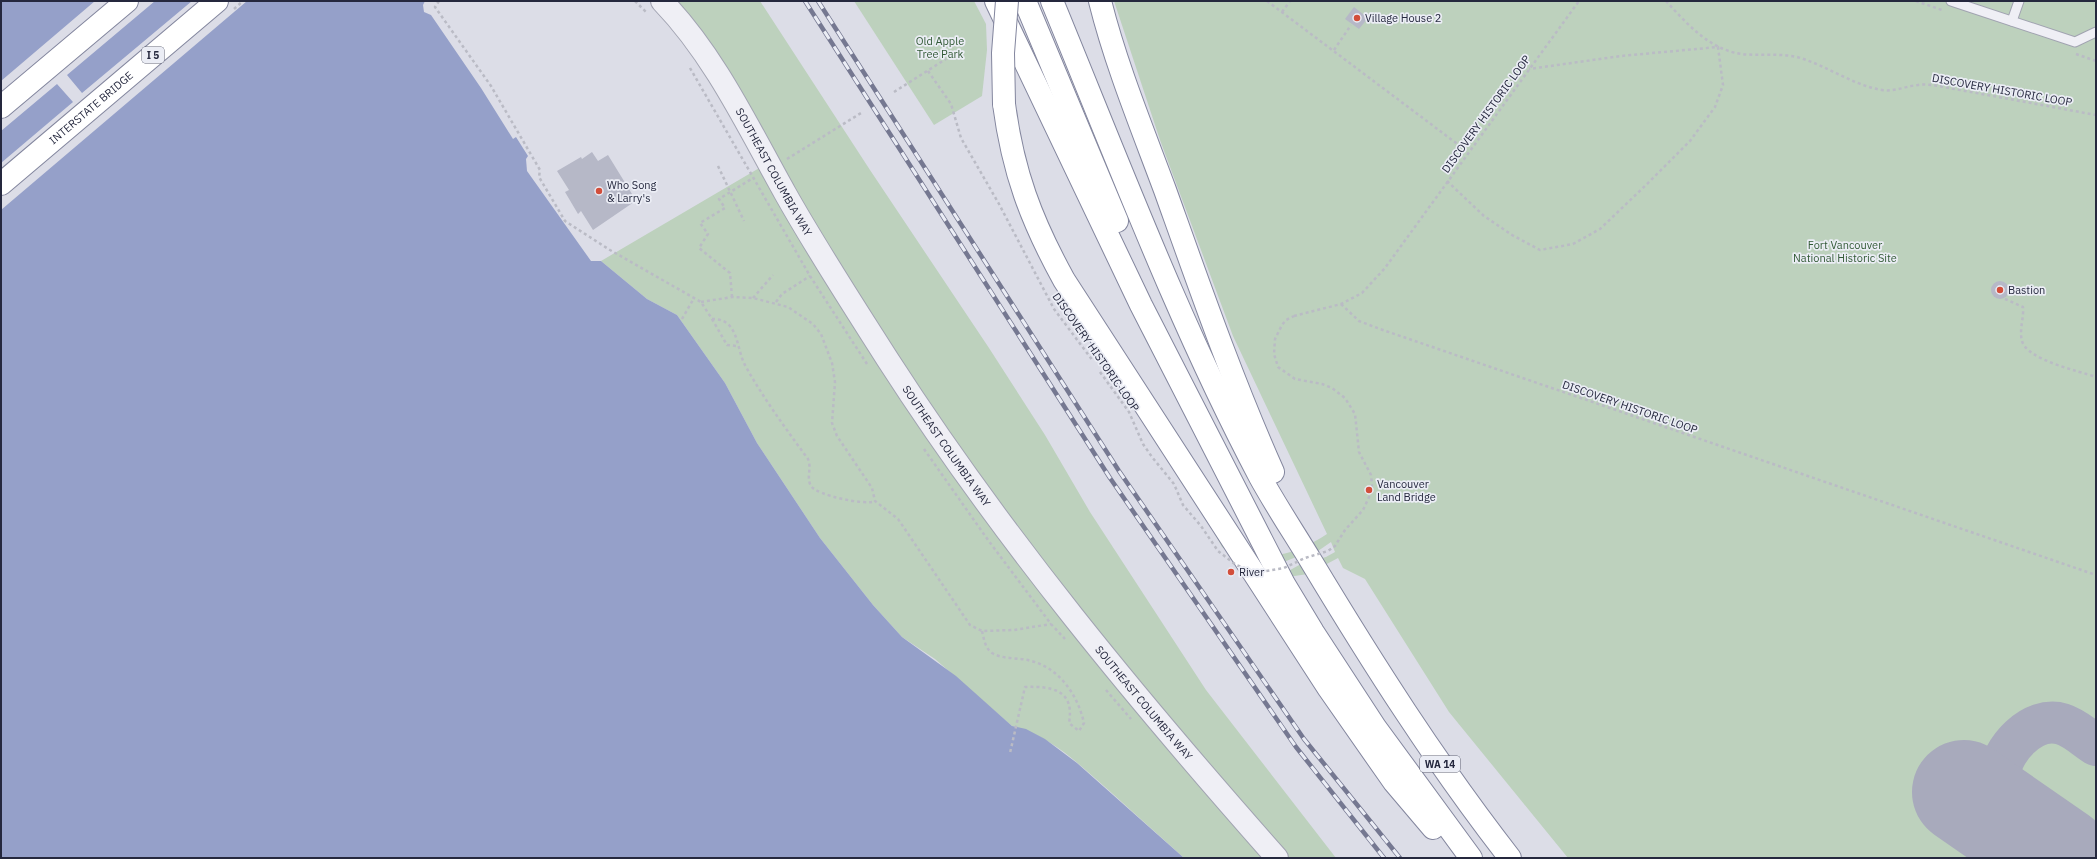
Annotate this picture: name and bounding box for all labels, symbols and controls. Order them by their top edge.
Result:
place label: Village House 2 [1365,11,1441,25]
marker: Village House 2 [1352,13,1362,23]
park label: Old Apple Tree Park [916,34,964,61]
road number: I 5 [142,47,164,63]
street label: DISCOVERY HISTORIC LOOP [1439,52,1534,176]
street label: INTERSTATE BRIDGE [46,68,136,147]
street label: DISCOVERY HISTORIC LOOP [1931,71,2073,109]
street label: SOUTHEAST COLUMBIA WAY [733,105,816,239]
place label: Who Song & Larry's [607,178,657,205]
marker: Who Song & Larry's [594,186,604,196]
park label: Fort Vancouver National Historic Site [1793,238,1897,265]
place label: Bastion [2008,283,2045,297]
marker: Bastion [1995,285,2005,295]
street label: DISCOVERY HISTORIC LOOP [1050,290,1143,414]
street label: DISCOVERY HISTORIC LOOP [1561,377,1700,437]
street label: SOUTHEAST COLUMBIA WAY [900,383,994,510]
place label: Vancouver Land Bridge [1377,477,1436,504]
marker: Vancouver Land Bridge [1364,485,1374,495]
place label: River [1239,565,1264,579]
marker: River [1226,567,1236,577]
street label: SOUTHEAST COLUMBIA WAY [1092,643,1196,763]
road number: WA 14 [1420,756,1460,772]

